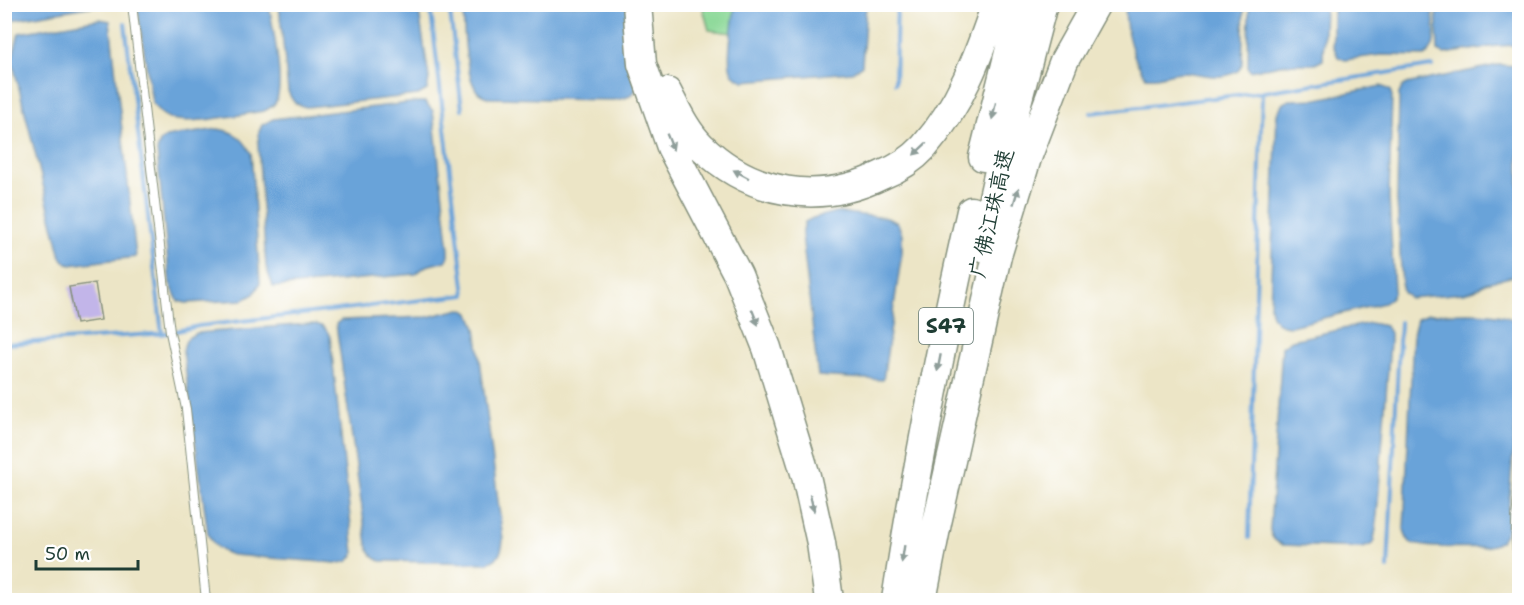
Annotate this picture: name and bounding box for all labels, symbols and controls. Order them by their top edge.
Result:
one-way arrow [989,101,998,120]
one-way arrow [665,133,675,151]
one-way arrow [914,141,928,155]
street label: 广佛江珠高速 [963,146,1020,281]
one-way arrow [732,169,749,179]
one-way arrow [1011,187,1021,205]
one-way arrow [750,308,760,326]
road number: S47 [919,308,973,344]
one-way arrow [933,353,943,372]
one-way arrow [808,494,817,513]
scale bar [36,533,138,571]
text: 50 m [45,542,90,566]
one-way arrow [899,545,908,564]

